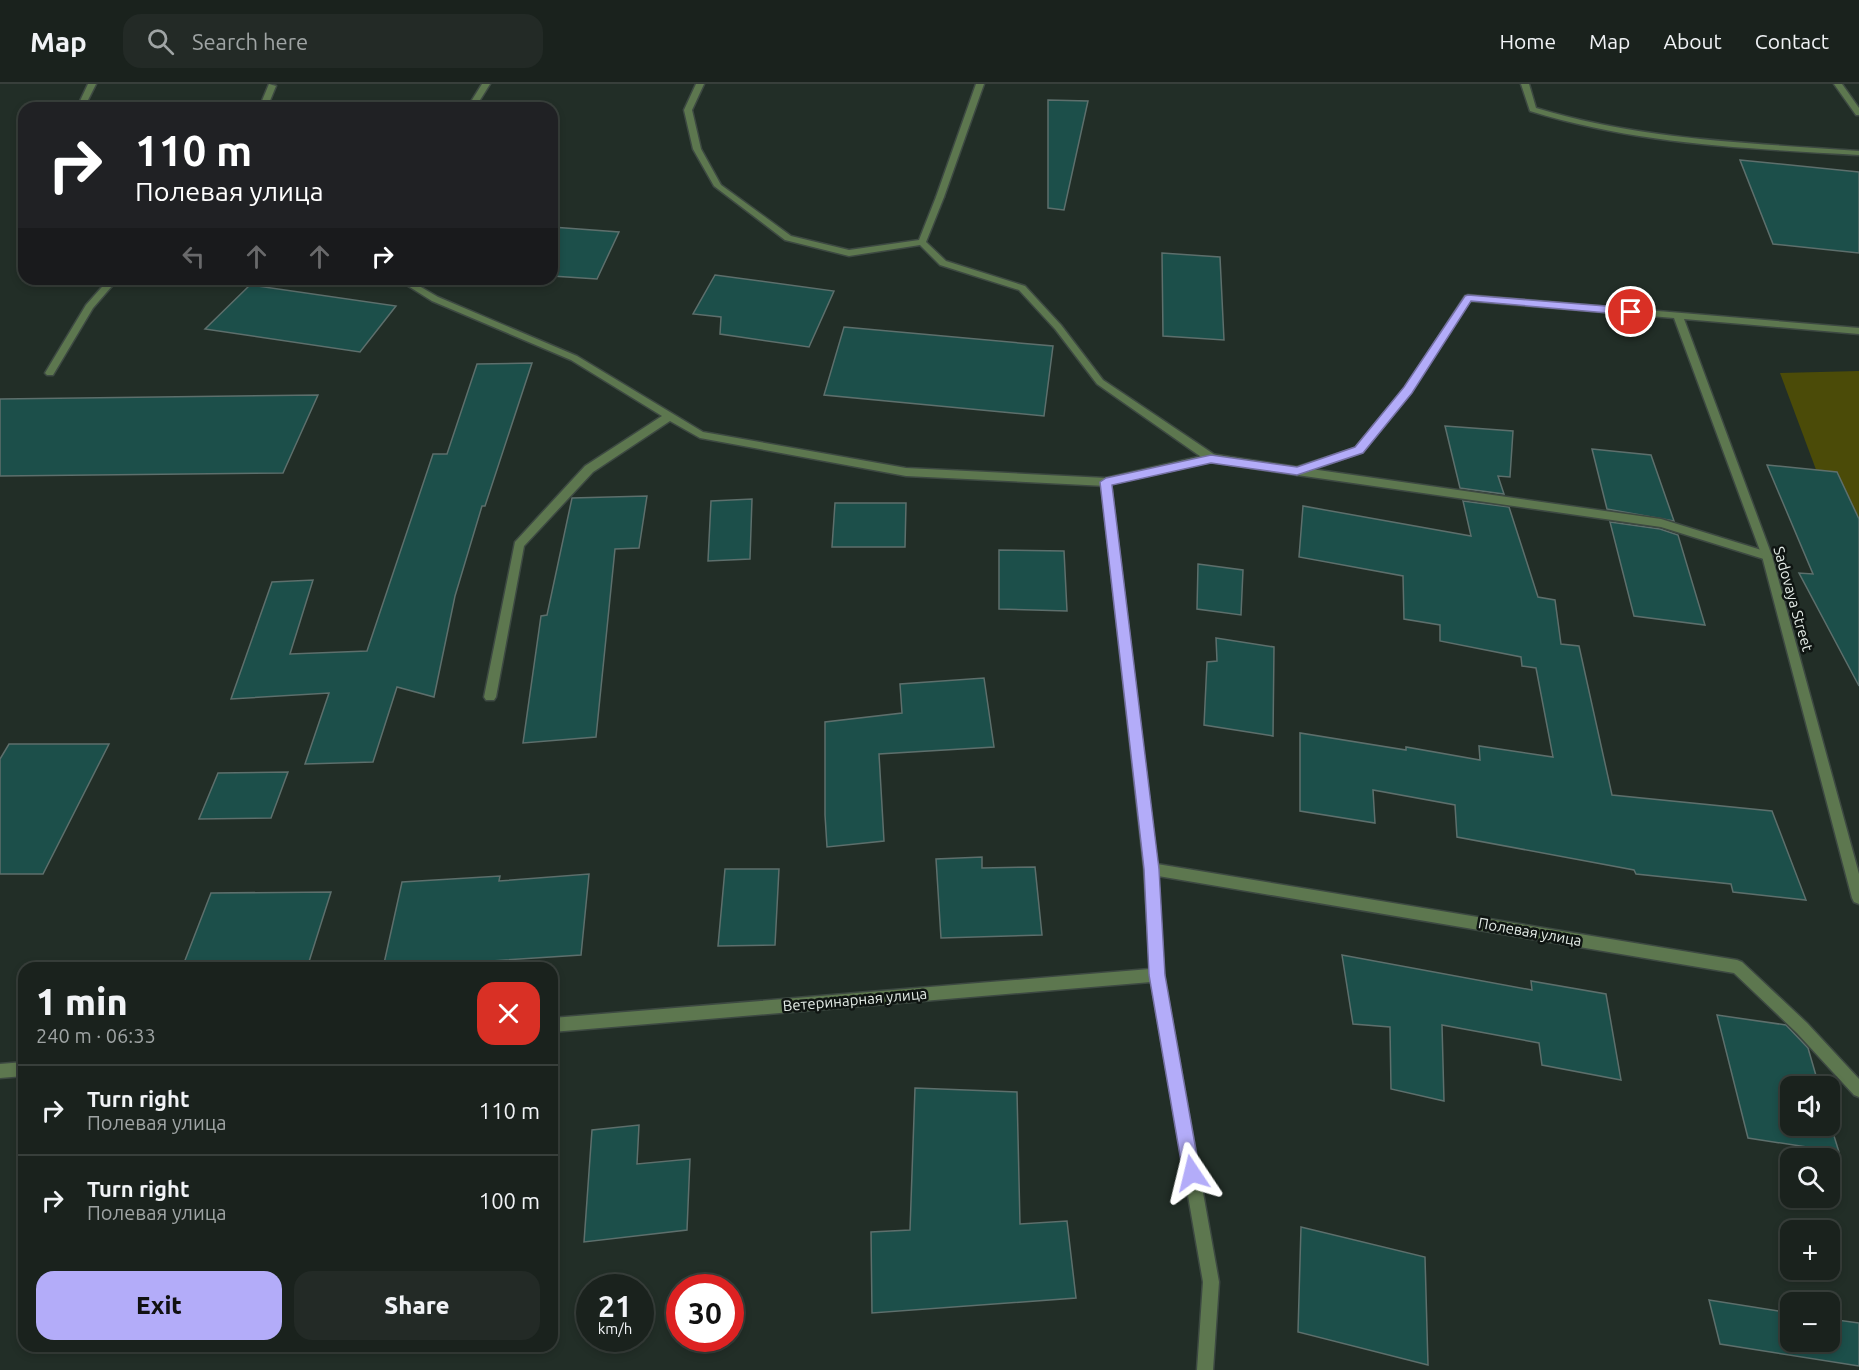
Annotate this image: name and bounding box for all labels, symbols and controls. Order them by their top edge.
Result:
search box [123,14,543,68]
icon: search [144,25,177,58]
text: Map [30,26,87,57]
text: Search here [192,29,308,54]
text: Home [1499,29,1556,53]
text: Map [1589,29,1630,53]
text: About [1663,29,1722,53]
text: Contact [1755,29,1829,53]
icon: right [36,126,114,204]
text: 110 m [135,127,252,174]
text: Полевая улица [135,176,324,206]
icon: left [177,240,210,273]
icon: ahead [240,240,273,273]
icon: ahead [303,240,336,273]
icon: right [366,240,399,273]
pin [1605,286,1656,337]
icon: arrive [1614,295,1647,328]
street label: Sadovaya Street [1770,544,1817,653]
street label: Полевая улица [1477,914,1583,949]
text: 1 min [36,981,128,1022]
button: close [477,982,540,1045]
street label: Ветеринарная улица [782,985,928,1014]
text: 240 m · 06:33 [36,1024,156,1047]
map controls [1780,1076,1840,1352]
button: sound [1780,1076,1840,1136]
text: Turn right [87,1086,189,1111]
icon: right [36,1094,69,1127]
text: 110 m [479,1098,540,1123]
text: Полевая улица [87,1111,227,1134]
position arrow [1160,1141,1224,1205]
button: search [1780,1148,1840,1208]
text: Turn right [87,1176,189,1201]
icon: right [36,1184,69,1217]
text: 100 m [479,1188,540,1213]
text: Полевая улица [87,1201,227,1224]
button: + [1780,1220,1840,1280]
button: Exit [36,1271,282,1340]
button: Share [294,1271,540,1340]
speed limit sign: 30 [666,1274,744,1352]
text: 21 [598,1289,632,1323]
button: − [1780,1292,1840,1352]
text: km/h [598,1320,632,1337]

